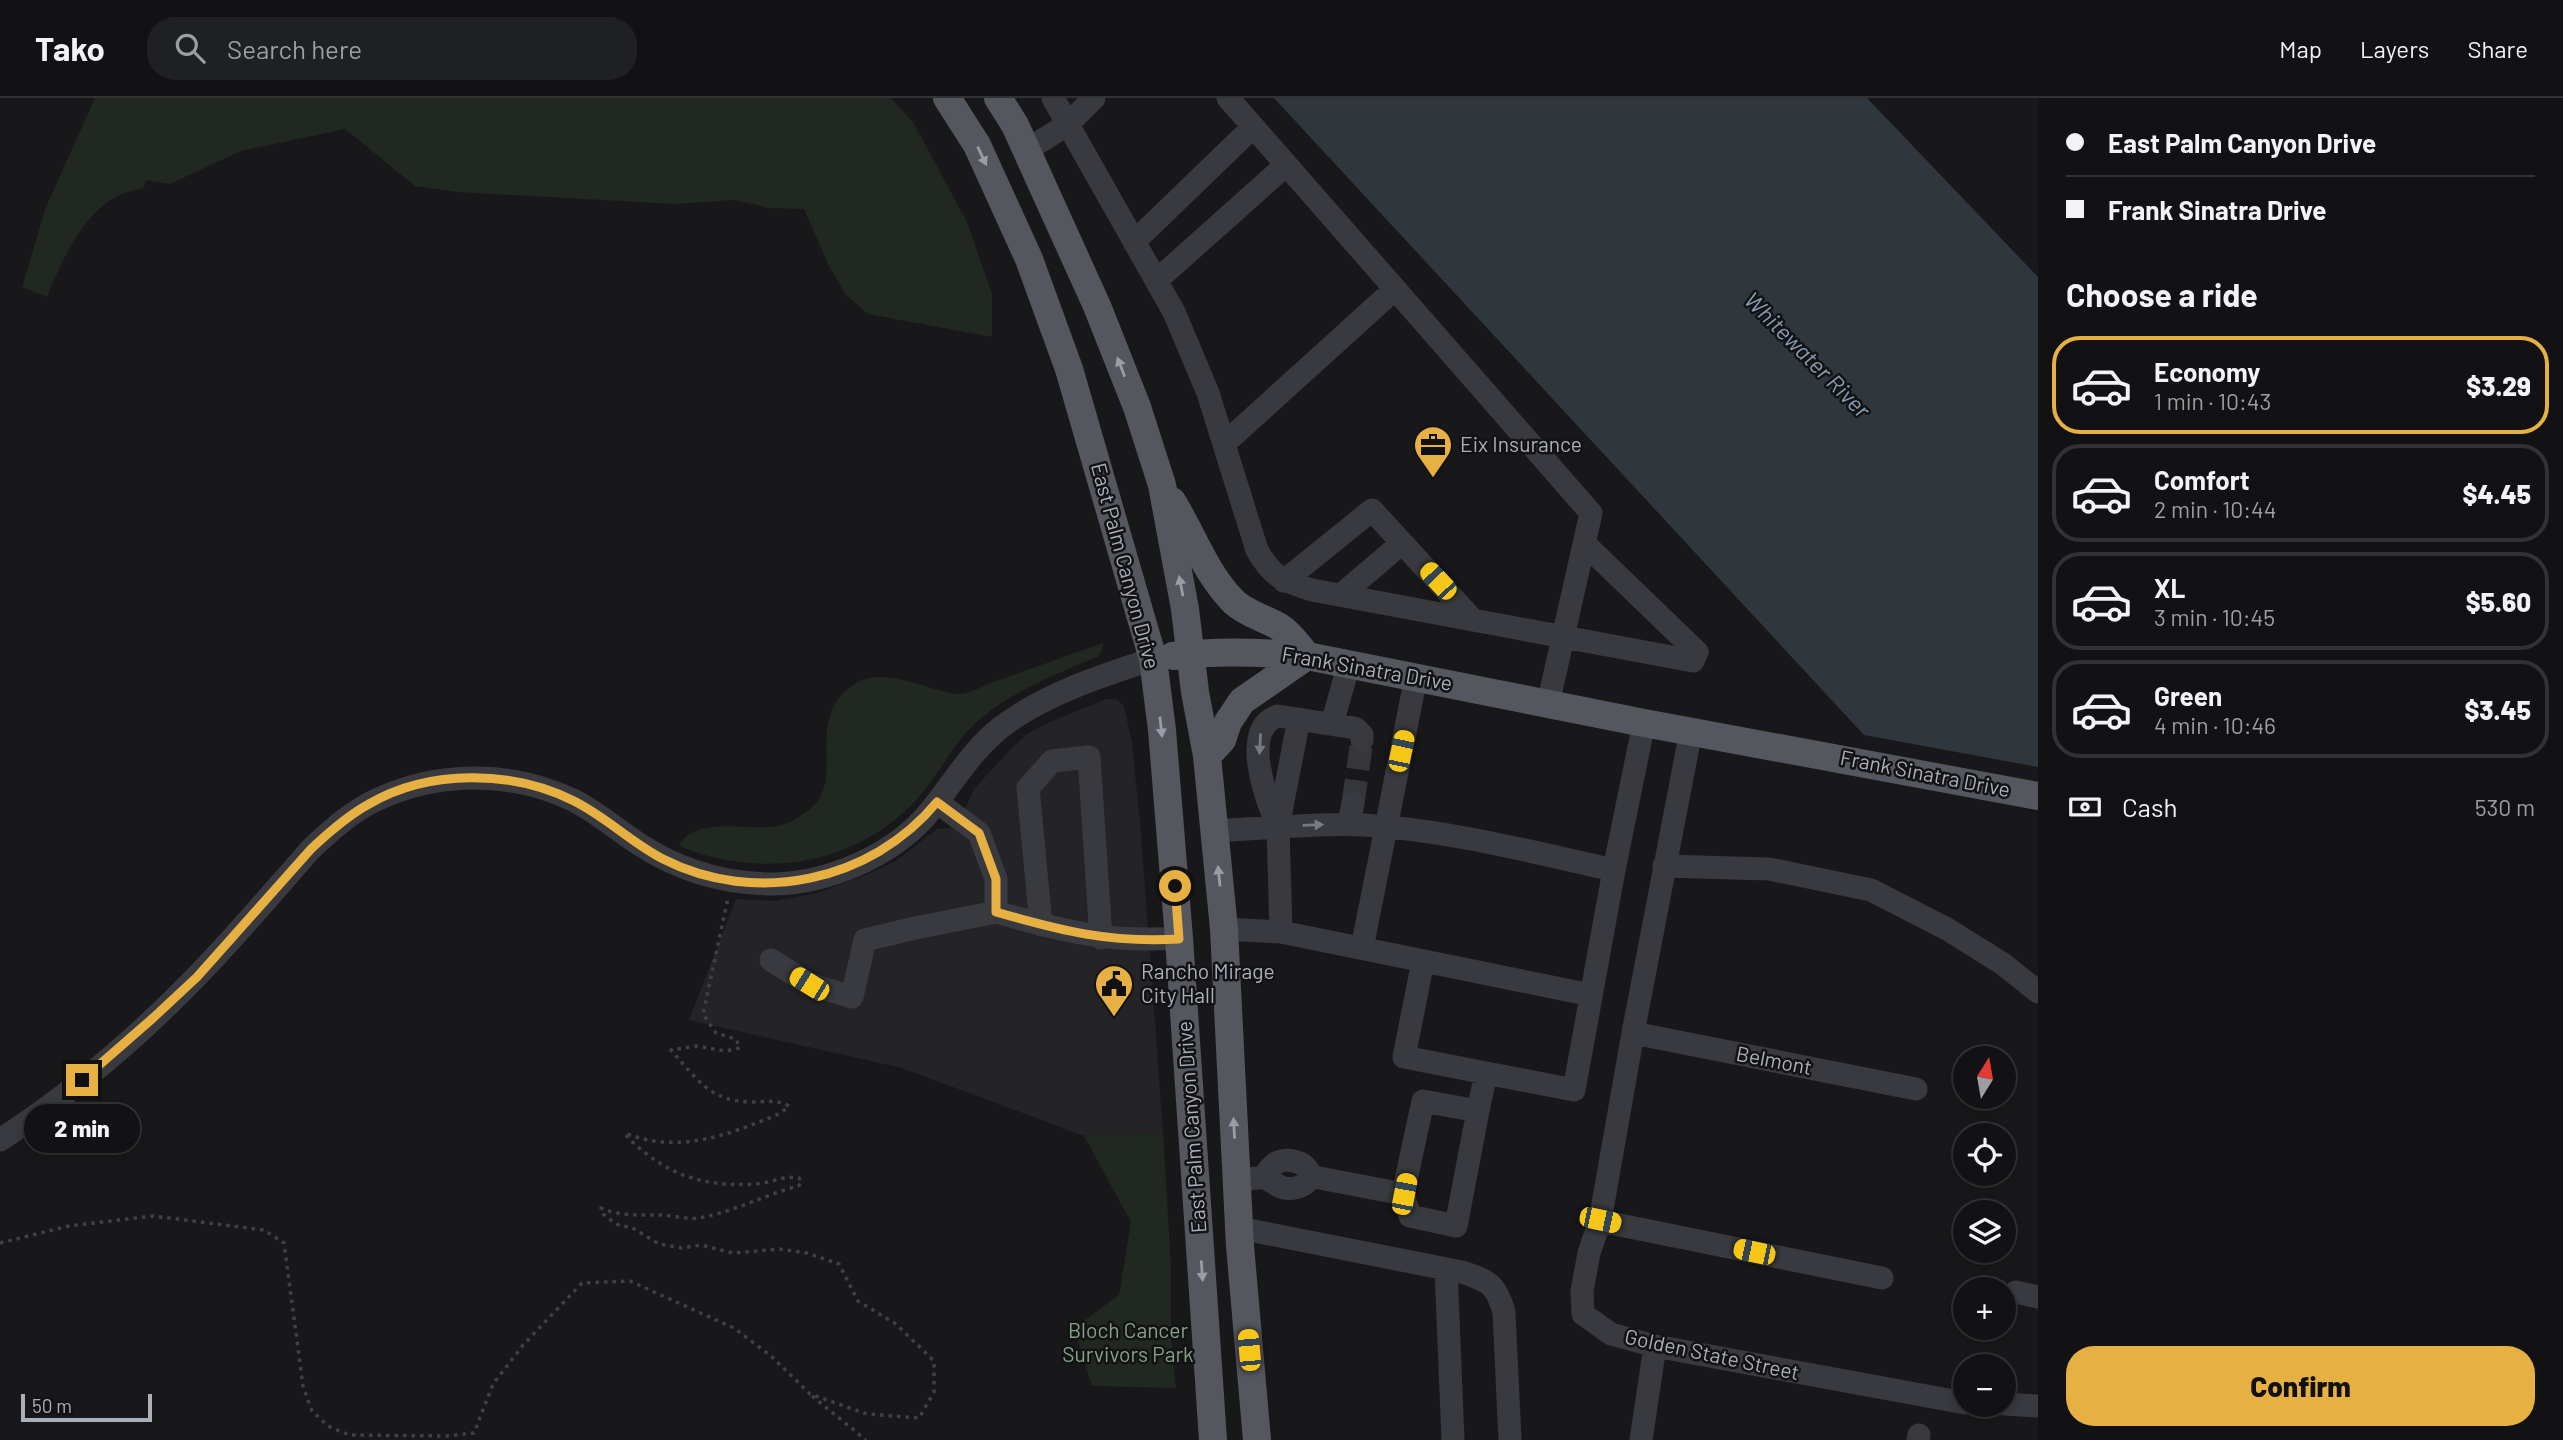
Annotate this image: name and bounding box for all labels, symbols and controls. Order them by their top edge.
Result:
search box [147,17,637,80]
text: Tako [35,28,105,68]
icon: search [171,29,209,67]
text: Search here [227,33,362,64]
text: Map [2279,34,2322,63]
text: Layers [2360,34,2429,63]
text: Share [2467,34,2528,63]
text: East Palm Canyon Drive [2108,127,2376,158]
one-way arrow [976,146,988,166]
text: Frank Sinatra Drive [2108,194,2326,225]
text: Choose a ride [2066,275,2258,313]
water label: Whitewater River [1739,286,1877,424]
icon: car [2070,354,2133,417]
one-way arrow [1116,356,1127,377]
text: Economy [2154,356,2260,387]
text: $3.29 [2466,370,2531,401]
text: 1 min · 10:43 [2154,387,2271,415]
office icon: Eix Insurance [1412,424,1454,479]
place label: Eix Insurance [1460,431,1582,456]
street label: East Palm Canyon Drive [1087,460,1166,671]
icon: car [2070,462,2133,525]
text: Comfort [2154,464,2250,495]
text: $4.45 [2462,478,2531,509]
text: 2 min · 10:44 [2154,495,2276,523]
car [1416,558,1461,604]
icon: car [2070,570,2133,633]
text: XL [2154,572,2185,603]
one-way arrow [1175,575,1186,597]
text: $5.60 [2466,586,2531,617]
text: 3 min · 10:45 [2154,603,2275,631]
street label: Frank Sinatra Drive [1280,640,1454,695]
icon: car [2070,678,2133,741]
text: Green [2154,680,2222,711]
text: $3.45 [2464,694,2531,725]
text: 4 min · 10:46 [2154,711,2276,739]
one-way arrow [1156,716,1167,738]
car [1387,728,1416,774]
one-way arrow [1254,734,1265,756]
street label: Frank Sinatra Drive [1838,744,2012,801]
icon: cash [2066,788,2104,826]
text: Cash [2122,791,2177,822]
text: 530 m [2475,793,2535,821]
one-way arrow [1302,820,1324,831]
one-way arrow [1213,865,1224,887]
route start [1159,870,1191,902]
place label: Rancho Mirage City Hall [1141,958,1275,1007]
public building icon: Rancho Mirage City Hall [1093,963,1135,1018]
car [786,964,833,1004]
street label: East Palm Canyon Drive [1171,1020,1210,1234]
street label: Belmont [1734,1040,1814,1079]
north arrow [1953,1046,2016,1110]
map controls [1953,1046,2016,1417]
route end [66,1064,98,1096]
callout: 2 min [24,1104,140,1154]
text: 2 min [54,1114,110,1142]
one-way arrow [1228,1116,1239,1138]
button: locate [1953,1123,2016,1186]
car [1390,1171,1419,1217]
button: layers [1953,1200,2016,1263]
car [1578,1205,1623,1235]
car [1732,1237,1777,1267]
one-way arrow [1197,1260,1208,1282]
button: + [1953,1277,2016,1340]
park label: Bloch Cancer Survivors Park [1062,1317,1194,1366]
street label: Golden State Street [1623,1323,1802,1384]
car [1237,1328,1262,1372]
button: Confirm [2066,1346,2535,1426]
button: − [1953,1354,2016,1417]
scale bar [21,1391,152,1423]
text: 50 m [32,1394,72,1417]

